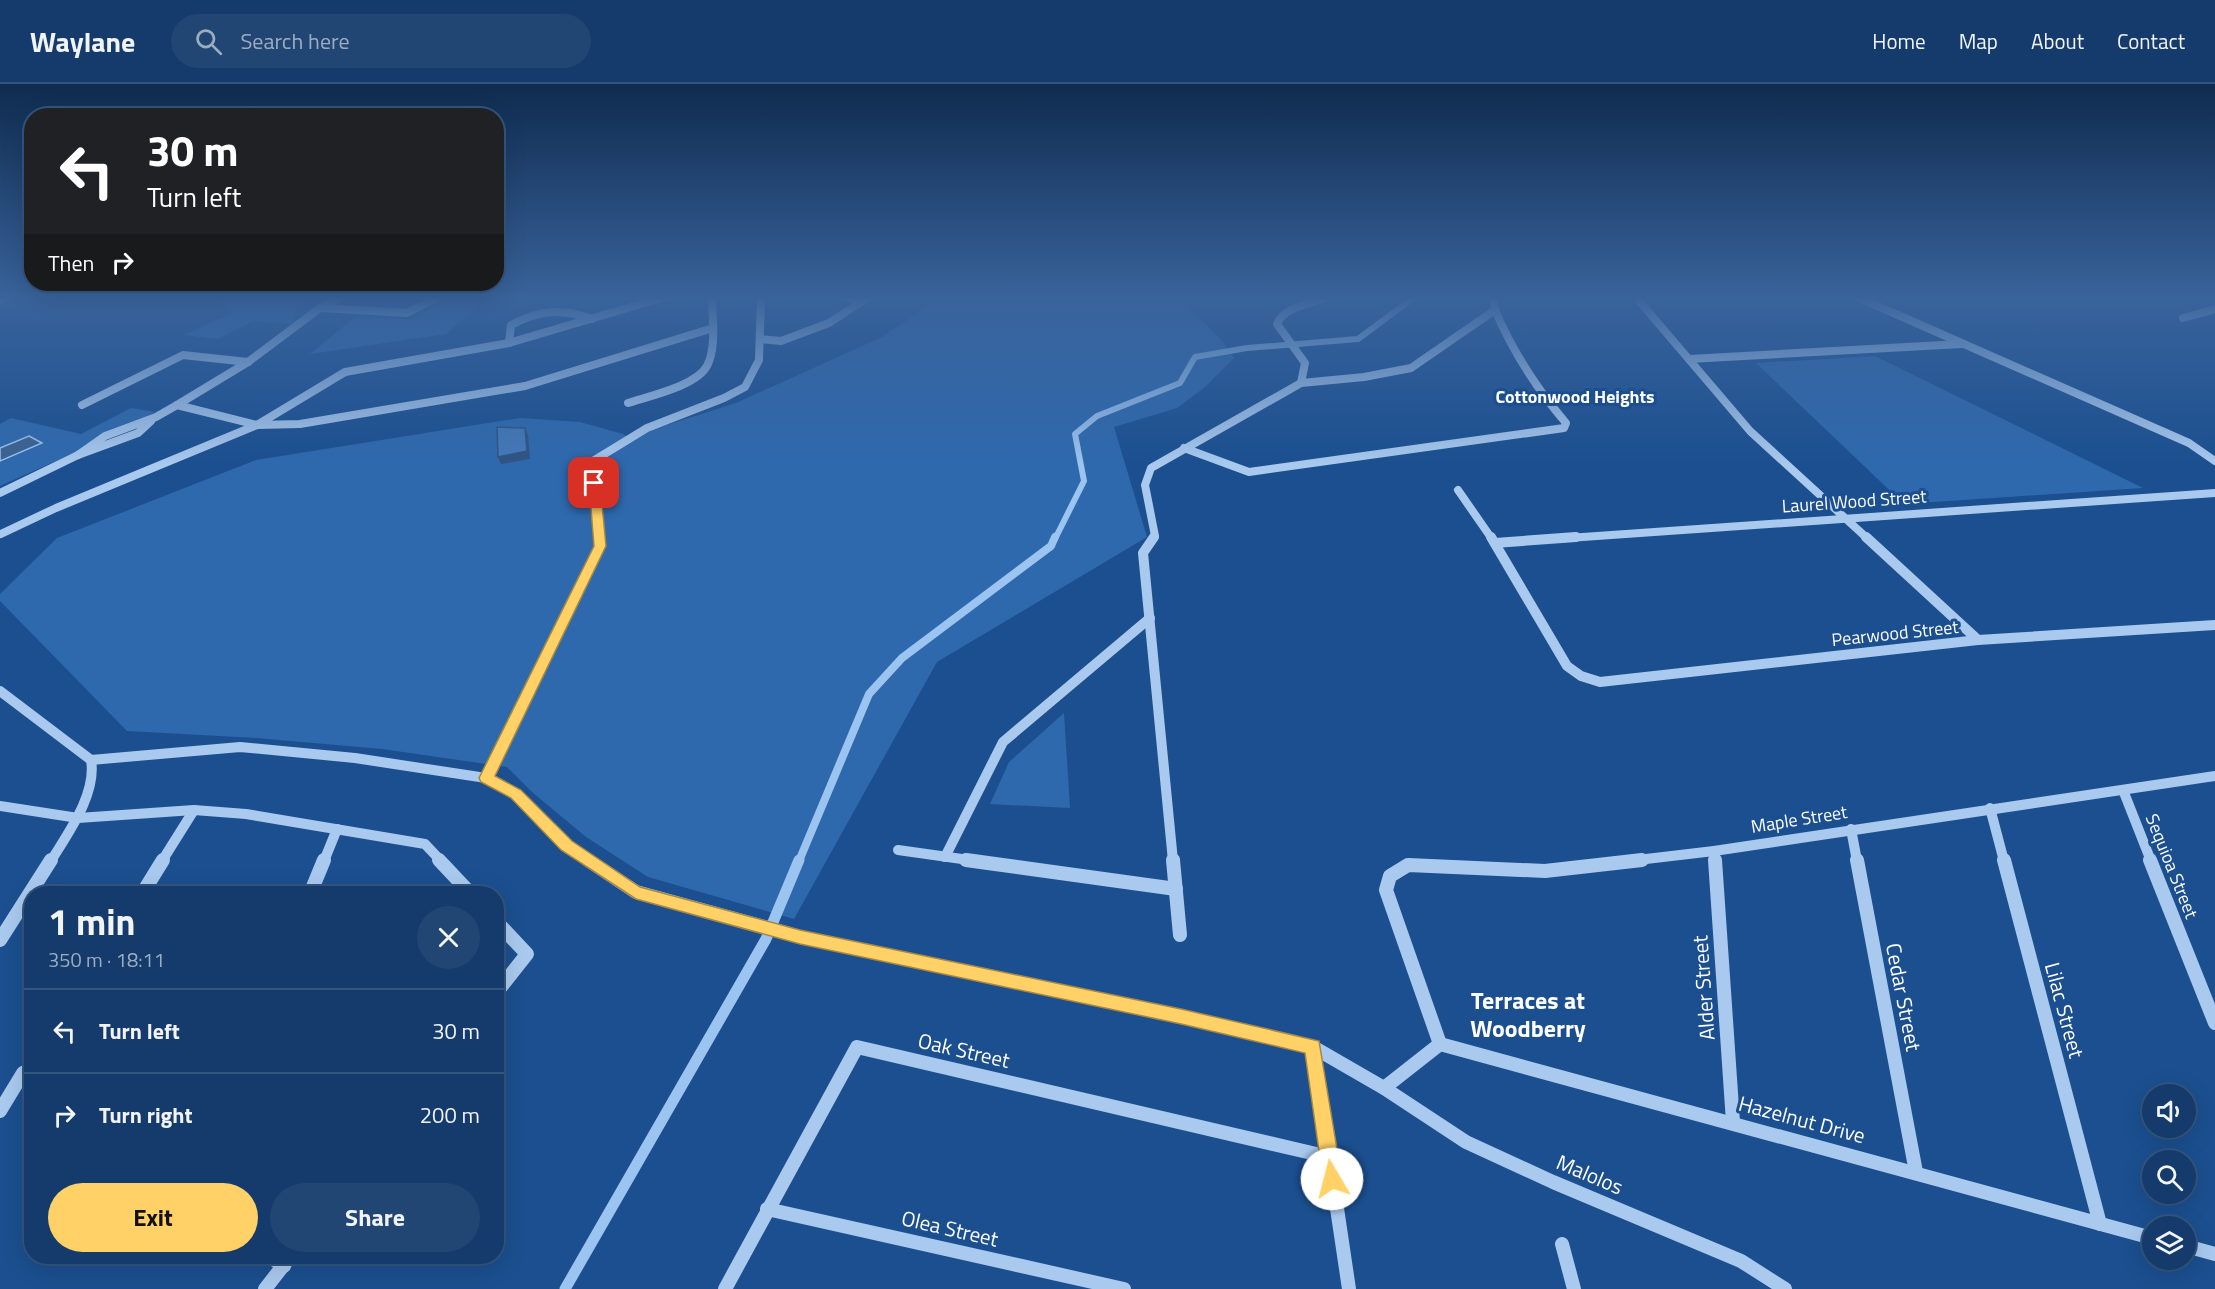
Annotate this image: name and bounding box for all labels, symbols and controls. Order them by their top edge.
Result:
search box [171,14,591,68]
text: Waylane [30,20,135,63]
text: Search here [240,24,350,58]
icon: search [192,25,225,58]
text: Home [1872,25,1926,57]
text: Map [1959,25,1998,57]
text: About [2031,25,2084,57]
text: Contact [2117,25,2185,57]
text: 30 m [147,118,239,182]
icon: left [48,132,126,210]
text: Turn left [147,176,241,217]
text: Then [48,246,94,280]
icon: right [106,246,139,279]
district label: Cottonwood Heights [1495,383,1655,410]
pin [568,457,619,508]
icon: arrive [577,466,610,499]
street label: Laurel Wood Street [1781,482,1928,520]
street label: Pearwood Street [1830,613,1960,653]
street label: Maple Street [1749,798,1850,840]
street label: Sequioa Street [2139,810,2206,923]
text: 1 min [48,894,135,949]
button: close [417,906,480,969]
street label: Alder Street [1683,934,1723,1042]
street label: Cedar Street [1878,940,1930,1054]
text: 350 m · 18:11 [48,944,165,975]
street label: Lilac Street [2037,959,2093,1062]
district label: Terraces at Woodberry [1470,982,1586,1046]
text: Turn left [99,1014,180,1048]
text: 30 m [432,1014,480,1048]
icon: left [48,1015,81,1048]
street label: Oak Street [915,1024,1014,1076]
map controls [2142,1084,2196,1270]
button: sound [2142,1084,2196,1138]
street label: Hazelnut Drive [1735,1087,1869,1151]
text: Turn right [99,1098,193,1132]
text: 200 m [420,1098,480,1132]
icon: right [48,1099,81,1132]
street label: Malolos [1552,1146,1628,1202]
position arrow [1300,1147,1364,1211]
button: search [2142,1150,2196,1204]
button: Exit [48,1183,258,1252]
button: Share [270,1183,480,1252]
street label: Olea Street [898,1201,1002,1255]
button: layers [2142,1216,2196,1270]

